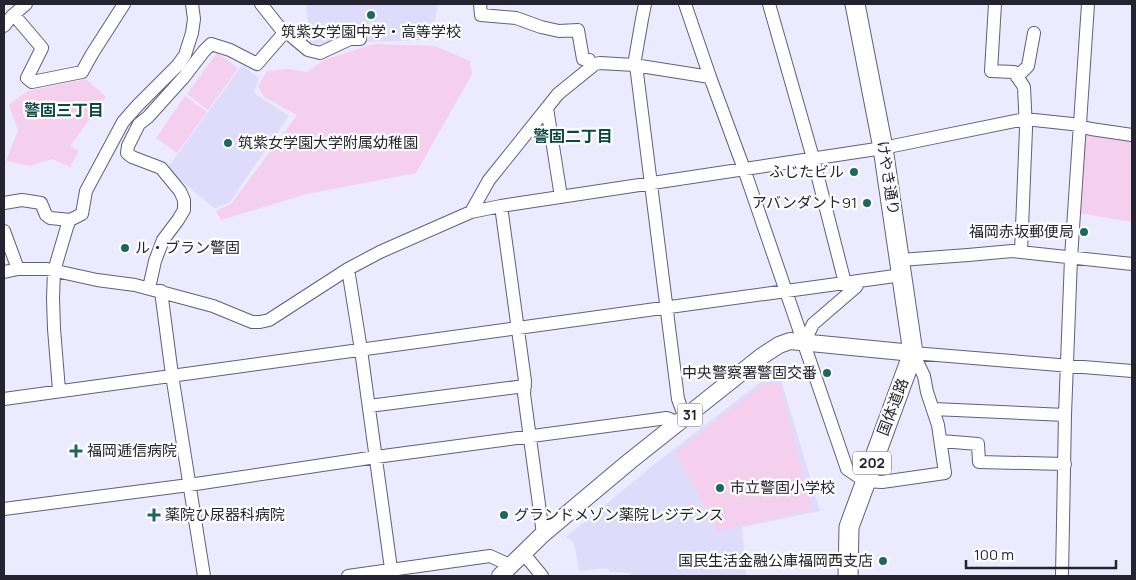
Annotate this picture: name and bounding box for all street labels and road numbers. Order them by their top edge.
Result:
street label: けやき通り [872,139,905,217]
street label: 国体道路 [872,375,913,439]
road number: 31 [678,404,702,426]
road number: 202 [853,452,891,474]

